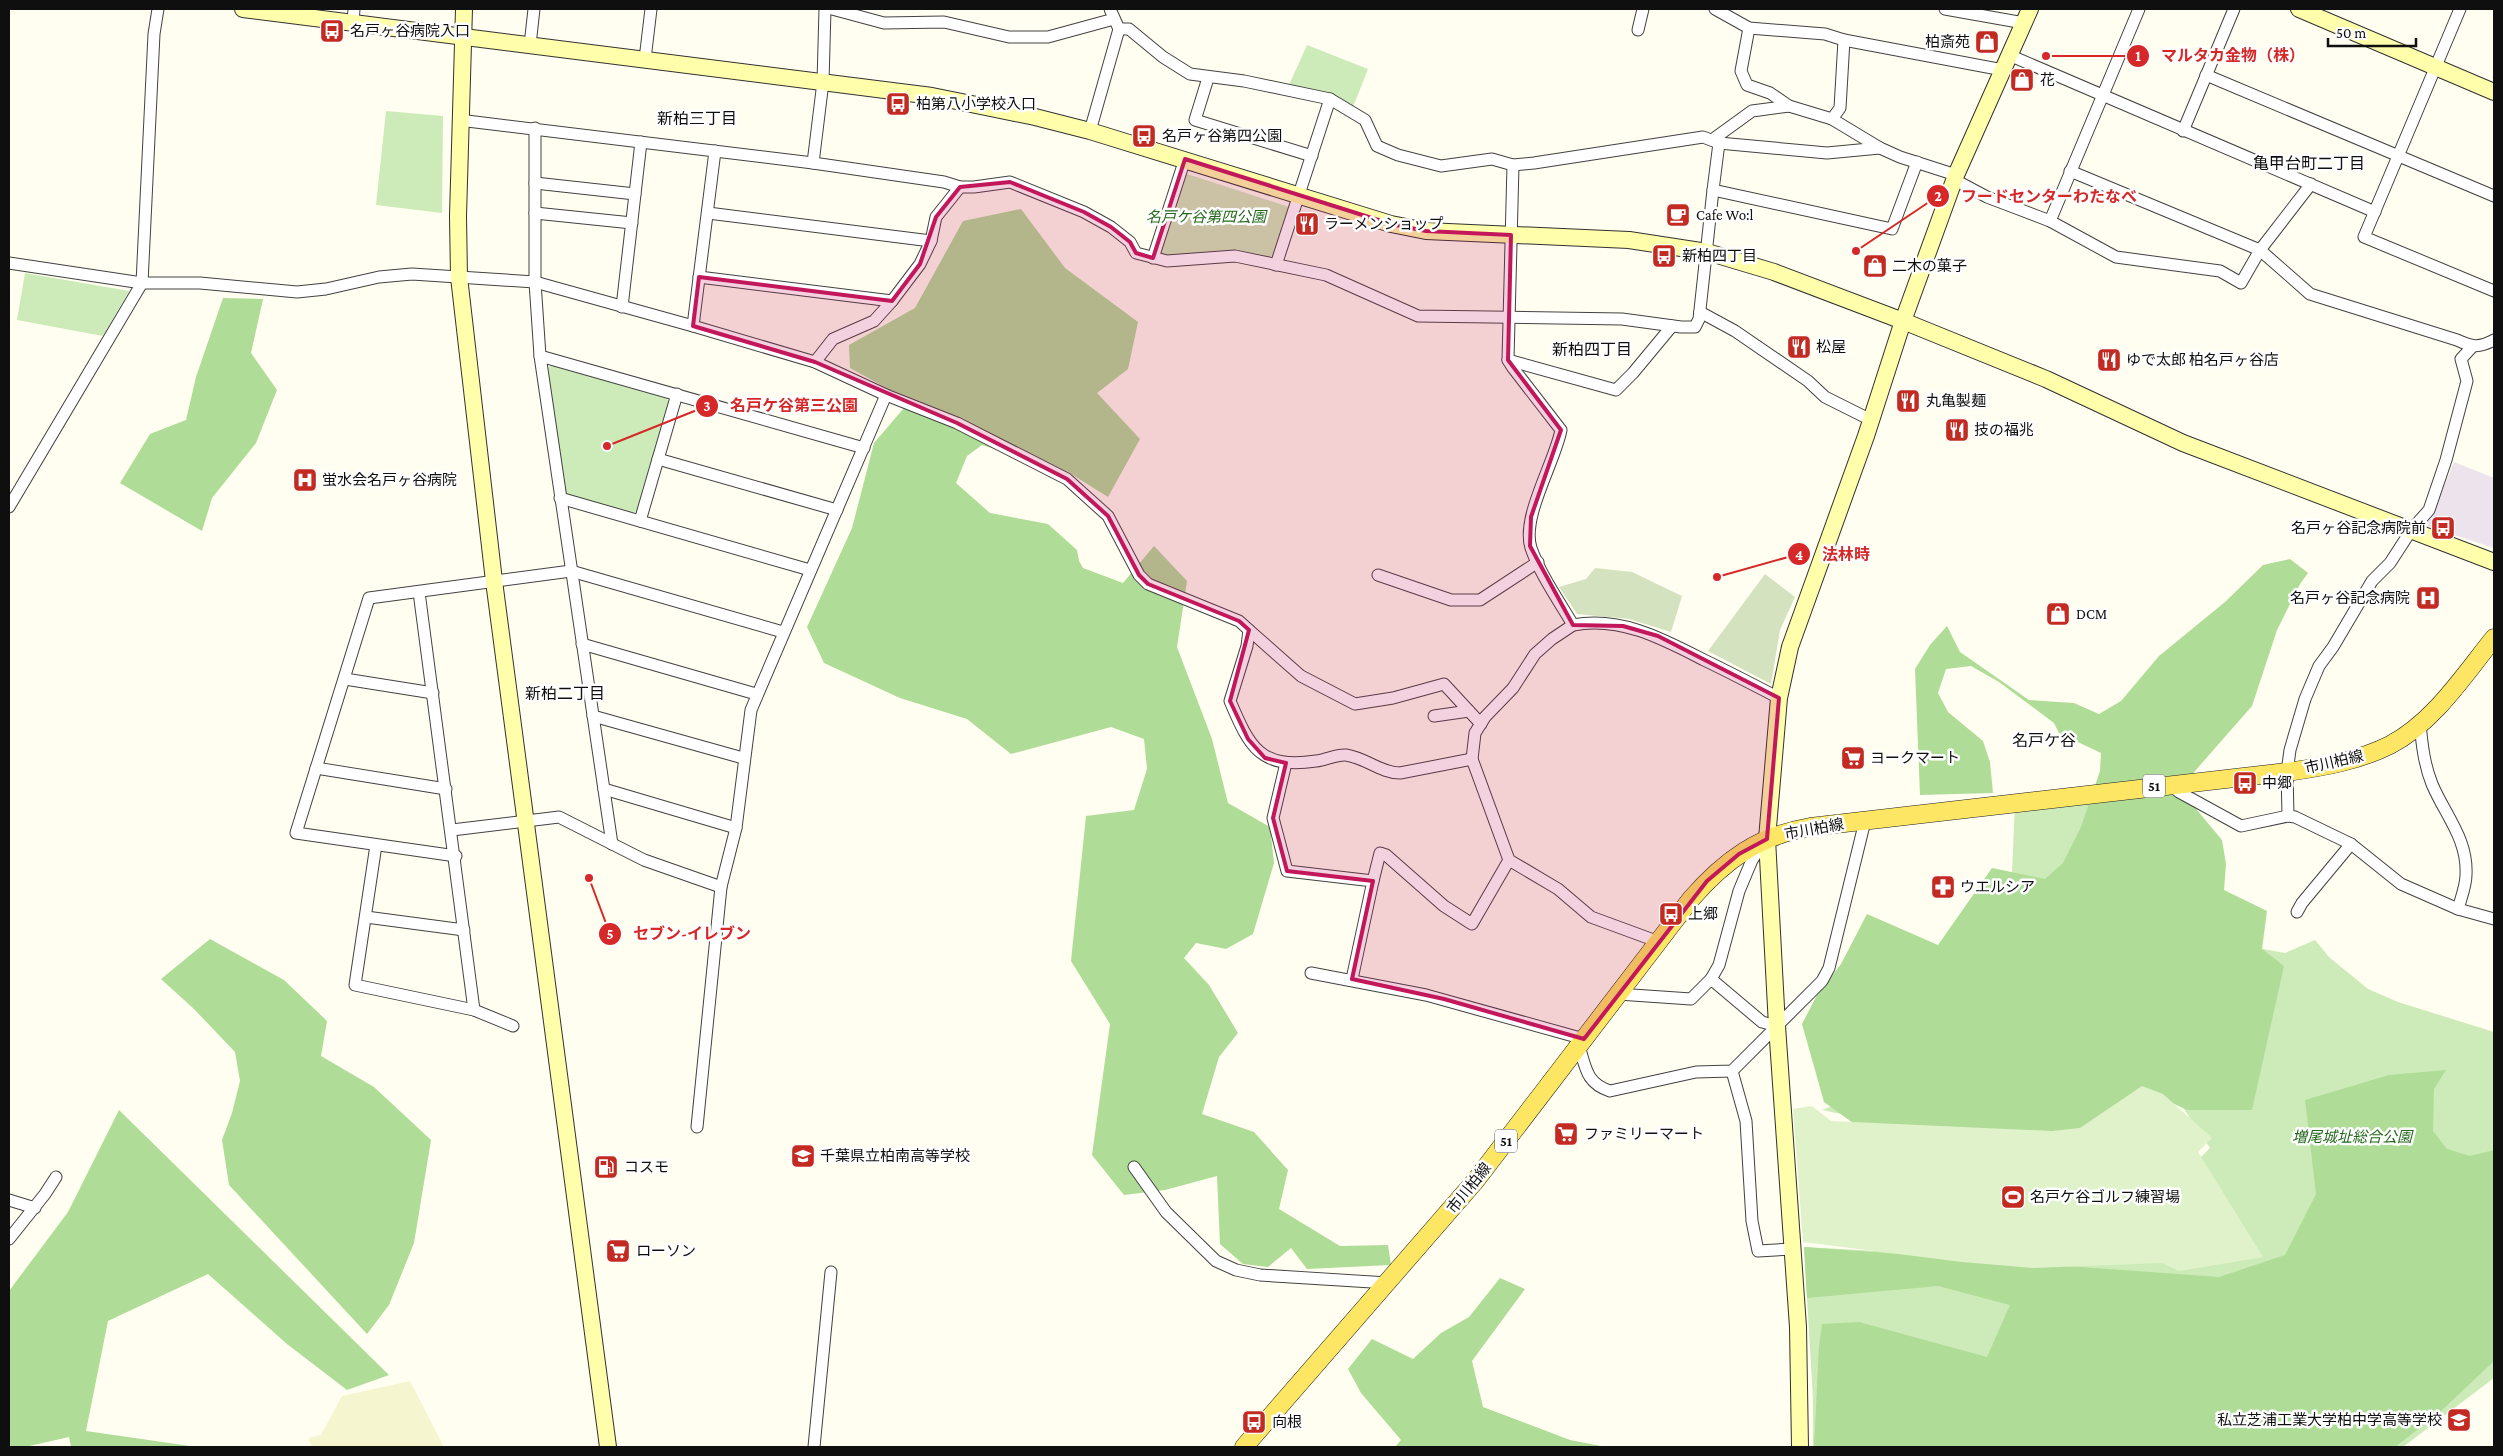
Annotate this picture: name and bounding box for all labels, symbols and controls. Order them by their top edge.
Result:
scale bar [2328,15,2416,47]
bus stop icon: 名戸ヶ谷病院入口 [319,18,345,44]
place label: 名戸ヶ谷病院入口 [350,23,470,39]
text: 50 m [2336,25,2366,41]
shop icon: 柏斎苑 [1974,29,2000,55]
place label: 柏斎苑 [1925,34,1970,50]
callout: マルタカ金物（株） [2126,40,2315,71]
text: マルタカ金物（株） [2161,47,2305,64]
text: 1 [2135,48,2141,64]
shop icon: 花 [2009,67,2035,93]
place label: 花 [2040,72,2055,88]
bus stop icon: 柏第八小学校入口 [885,91,911,117]
place label: 柏第八小学校入口 [916,96,1036,112]
district label: 新柏三丁目 [657,110,737,127]
bus stop icon: 名戸ヶ谷第四公園 [1131,123,1157,149]
place label: 名戸ヶ谷第四公園 [1162,128,1282,144]
district label: 亀甲台町二丁目 [2253,155,2365,172]
callout: フードセンターわたなべ [1926,181,2147,212]
text: 2 [1934,188,1942,204]
text: フードセンターわたなべ [1961,188,2137,205]
cafe icon: Cafe Wo:l [1665,202,1691,228]
place label: Cafe Wo:l [1696,207,1753,223]
park label: 名戸ケ谷第四公園 [1146,209,1268,225]
restaurant icon: ラーメンショップ [1294,211,1320,237]
place label: ラーメンショップ [1324,216,1443,232]
bus stop icon: 新柏四丁目 [1651,243,1677,269]
place label: 新柏四丁目 [1682,248,1757,264]
shop icon: 二木の菓子 [1862,253,1888,279]
place label: 二木の菓子 [1892,258,1967,274]
restaurant icon: 松屋 [1786,334,1812,360]
place label: 松屋 [1816,339,1846,355]
district label: 新柏四丁目 [1552,341,1632,358]
restaurant icon: ゆで太郎 柏名戸ヶ谷店 [2096,347,2122,373]
place label: ゆで太郎 柏名戸ヶ谷店 [2126,352,2279,368]
restaurant icon: 丸亀製麺 [1895,388,1921,414]
callout: 名戸ケ谷第三公園 [695,390,868,421]
place label: 丸亀製麺 [1926,393,1986,409]
text: 名戸ケ谷第三公園 [730,397,858,414]
text: 3 [703,398,711,414]
restaurant icon: 技の福兆 [1944,417,1970,443]
place label: 技の福兆 [1974,422,2034,438]
hospital icon: 蛍水会名戸ヶ谷病院 [292,467,318,493]
place label: 蛍水会名戸ヶ谷病院 [322,472,457,488]
bus stop icon: 名戸ヶ谷記念病院前 [2430,515,2456,541]
place label: 名戸ヶ谷記念病院前 [2291,520,2426,536]
callout: 法林時 [1787,539,1880,570]
text: 法林時 [1822,546,1870,563]
text: 4 [1795,547,1803,563]
hospital icon: 名戸ヶ谷記念病院 [2415,585,2441,611]
place label: 名戸ヶ谷記念病院 [2290,590,2410,606]
shop icon: DCM [2045,601,2071,627]
place label: DCM [2076,606,2107,622]
district label: 新柏二丁目 [525,685,605,702]
district label: 名戸ケ谷 [2012,732,2076,749]
supermarket icon: ヨークマート [1840,745,1866,771]
street label: 市川柏線 [2303,747,2365,777]
place label: ヨークマート [1870,750,1960,766]
bus stop icon: 中郷 [2232,770,2258,796]
road number: 51 [2143,774,2165,798]
place label: 中郷 [2262,775,2292,791]
street label: 市川柏線 [1783,816,1845,842]
pharmacy icon: ウエルシア [1930,874,1956,900]
place label: ウエルシア [1960,879,2035,895]
bus stop icon: 上郷 [1658,901,1684,927]
place label: 上郷 [1688,906,1718,922]
callout: セブン-イレブン [598,918,761,949]
text: セブン-イレブン [633,925,751,942]
text: 5 [606,926,614,942]
supermarket icon: ファミリーマート [1553,1121,1579,1147]
place label: ファミリーマート [1584,1126,1704,1142]
park label: 増尾城址総合公園 [2292,1129,2414,1145]
road number: 51 [1495,1130,1517,1152]
school or university icon: 千葉県立柏南高等学校 [790,1143,816,1169]
place label: 千葉県立柏南高等学校 [820,1148,970,1164]
fuel station icon: コスモ [593,1154,619,1180]
place label: コスモ [624,1159,669,1175]
street label: 市川柏線 [1444,1160,1494,1216]
sports icon: 名戸ケ谷ゴルフ練習場 [2000,1184,2026,1210]
place label: 名戸ケ谷ゴルフ練習場 [2030,1189,2180,1205]
supermarket icon: ローソン [605,1238,631,1264]
place label: ローソン [636,1243,696,1259]
school or university icon: 私立芝浦工業大学柏中学高等学校 [2446,1407,2472,1433]
bus stop icon: 向根 [1241,1409,1267,1435]
place label: 私立芝浦工業大学柏中学高等学校 [2217,1411,2442,1428]
place label: 向根 [1272,1414,1302,1430]

